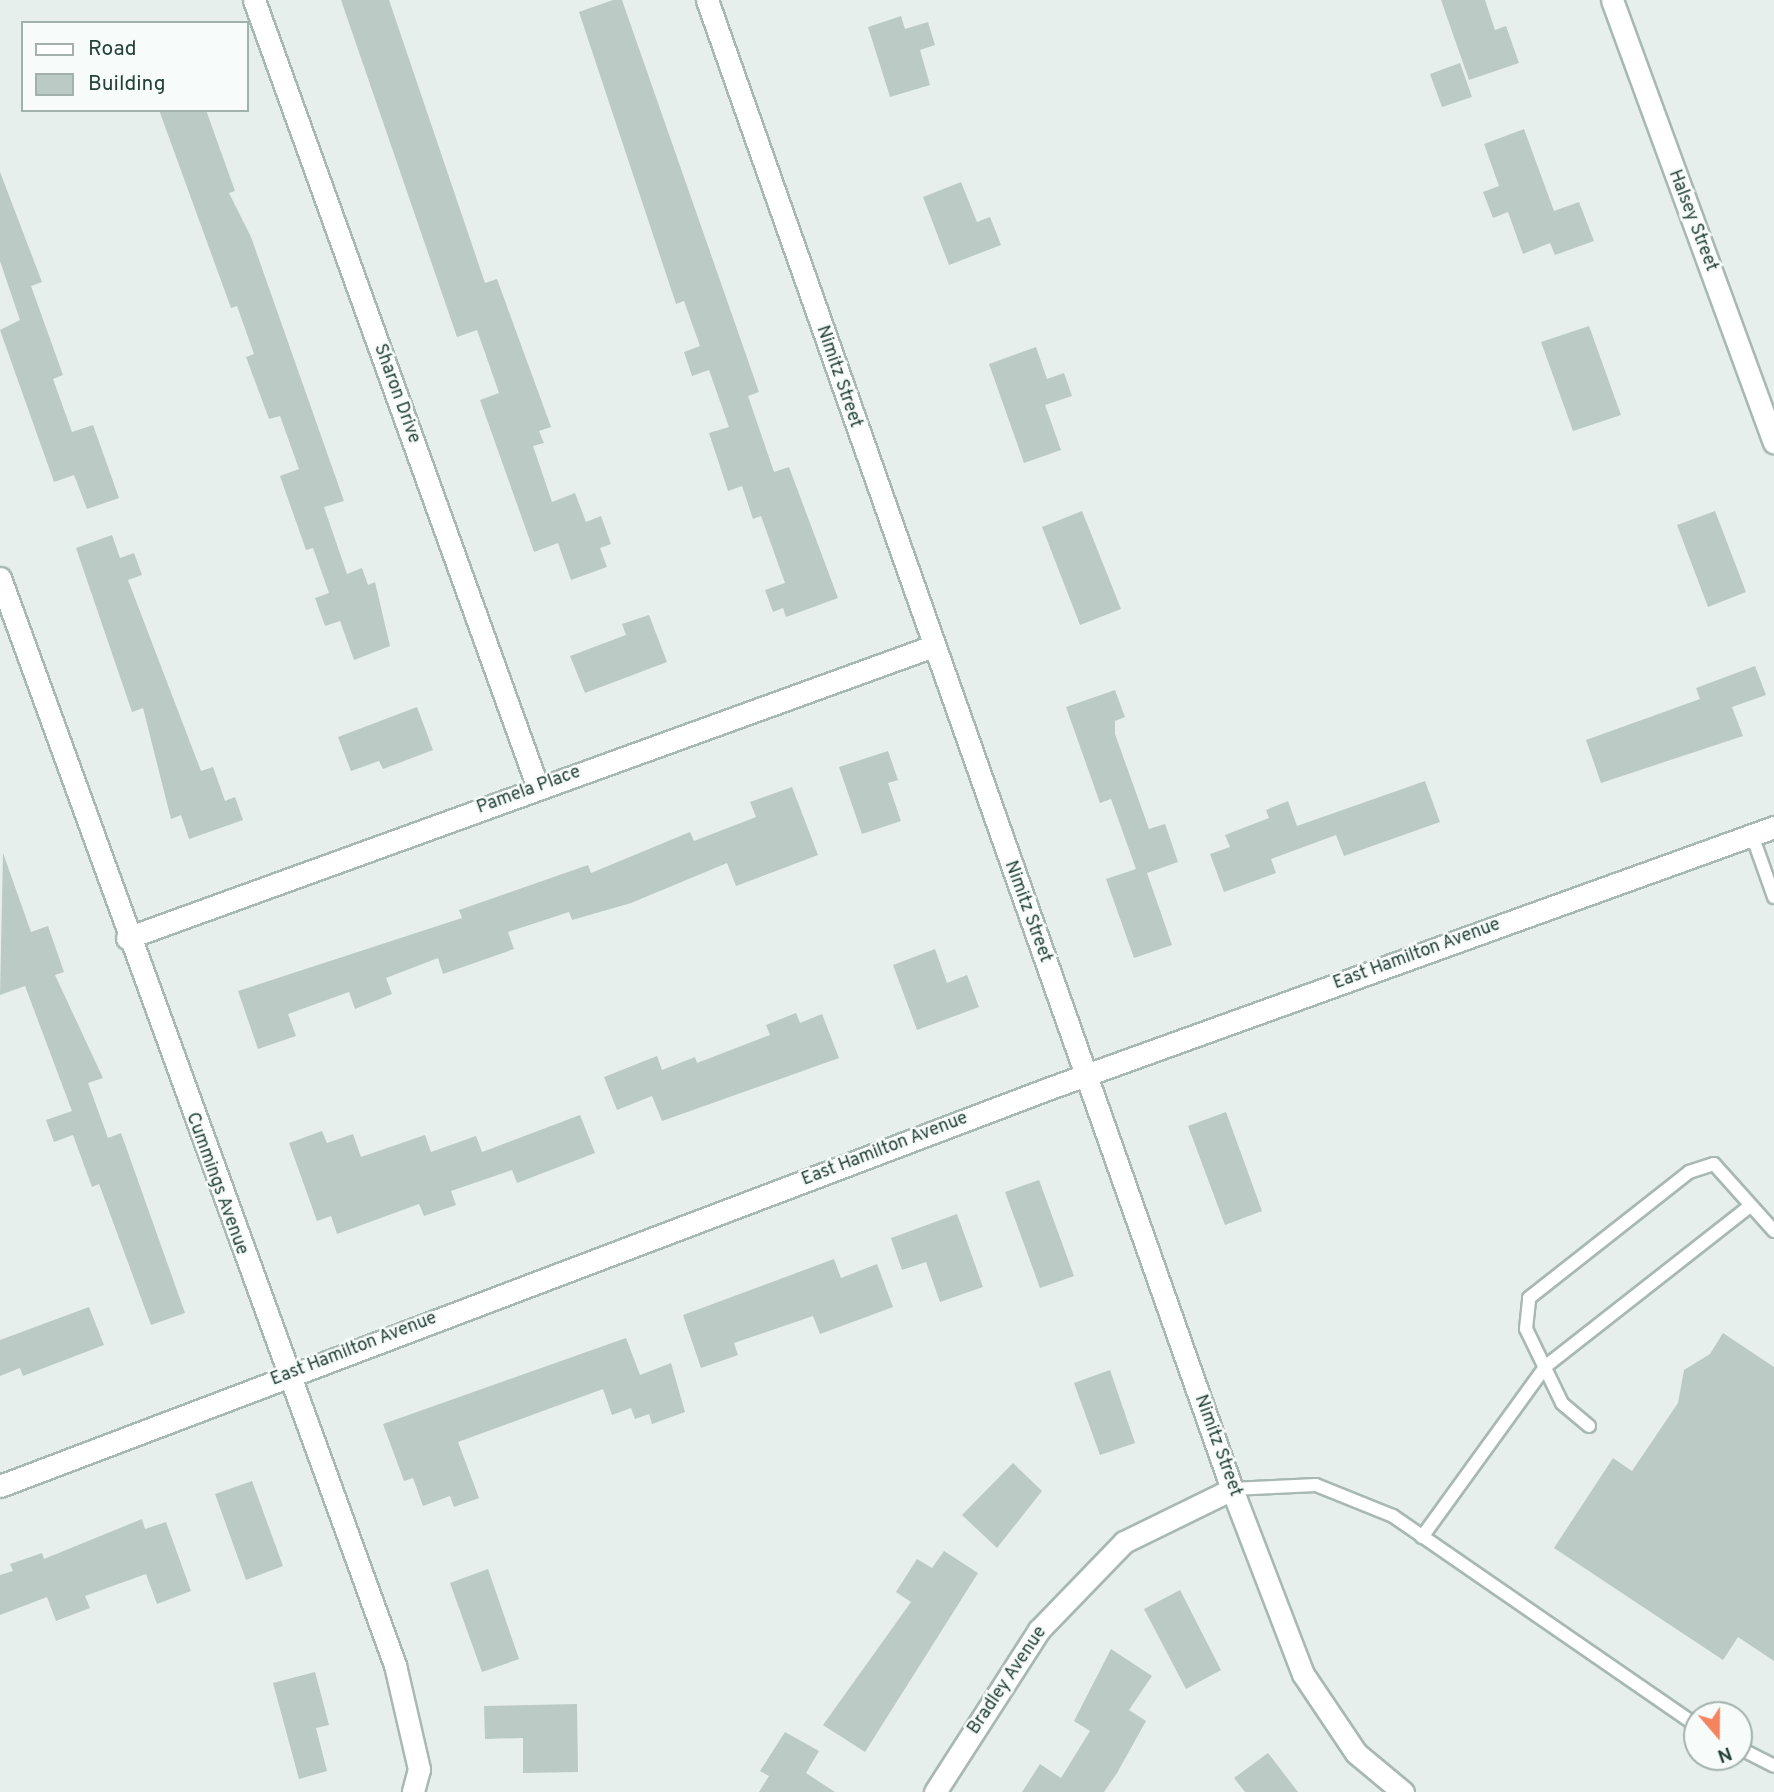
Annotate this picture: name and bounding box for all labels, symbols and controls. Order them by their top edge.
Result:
legend [21,21,248,112]
text: Road [88,36,137,63]
text: Building [88,71,166,98]
street label: Halsey Street [1663,167,1721,275]
street label: Nimitz Street [810,323,866,431]
street label: Sharon Drive [368,341,424,447]
street label: Pamela Place [474,762,584,820]
street label: Nimitz Street [999,858,1055,966]
street label: East Hamilton Avenue [1330,915,1504,995]
street label: East Hamilton Avenue [799,1108,971,1192]
street label: Cummings Avenue [180,1110,252,1258]
street label: East Hamilton Avenue [268,1308,440,1392]
street label: Nimitz Street [1189,1392,1245,1500]
street label: Bradley Avenue [964,1623,1052,1739]
north arrow [1683,1701,1753,1771]
text: N [1714,1740,1735,1767]

